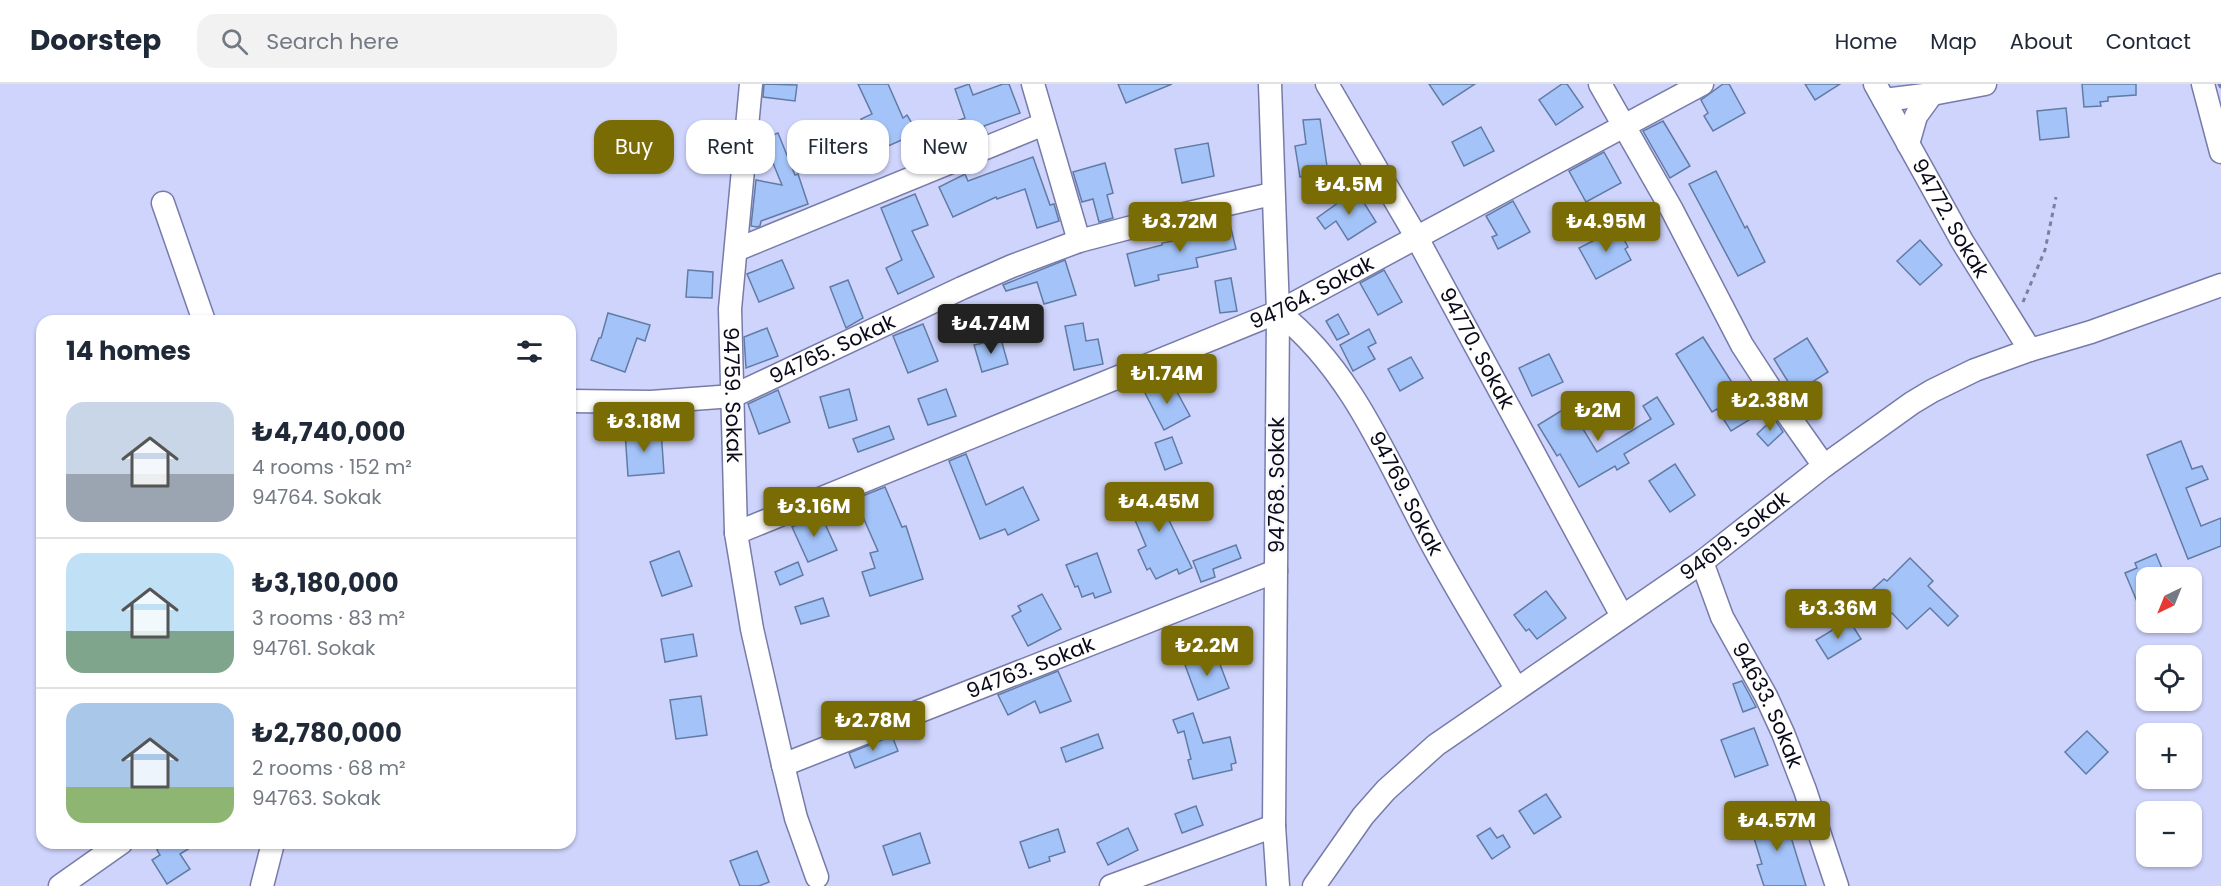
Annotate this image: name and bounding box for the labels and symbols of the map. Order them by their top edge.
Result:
street label: 94772. Sokak [1905,153,1997,283]
pin: ₺4.5M [1307,165,1391,216]
pin: ₺3.72M [1131,202,1229,253]
pin: ₺4.95M [1557,202,1655,253]
street label: 94764. Sokak [1245,248,1379,336]
street label: 94770. Sokak [1433,282,1522,414]
pin: ₺4.74M [942,304,1040,355]
street label: 94765. Sokak [764,306,900,391]
street label: 94759. Sokak [716,327,749,464]
pin: ₺1.74M [1118,354,1216,405]
pin: ₺2.38M [1721,381,1819,432]
pin: ₺2M [1569,391,1627,442]
pin: ₺3.18M [595,402,693,453]
street label: 94768. Sokak [1262,417,1291,553]
street label: 94769. Sokak [1362,426,1451,561]
pin: ₺4.45M [1110,482,1208,533]
street label: 94619. Sokak [1674,484,1795,587]
pin: ₺3.16M [765,487,863,538]
north arrow [2136,567,2202,633]
pin: ₺3.36M [1789,589,1887,640]
pin: ₺2.2M [1165,626,1249,677]
street label: 94763. Sokak [962,629,1099,705]
street label: 94633. Sokak [1725,637,1810,772]
pin: ₺2.78M [824,701,922,752]
pin: ₺4.57M [1728,801,1826,852]

